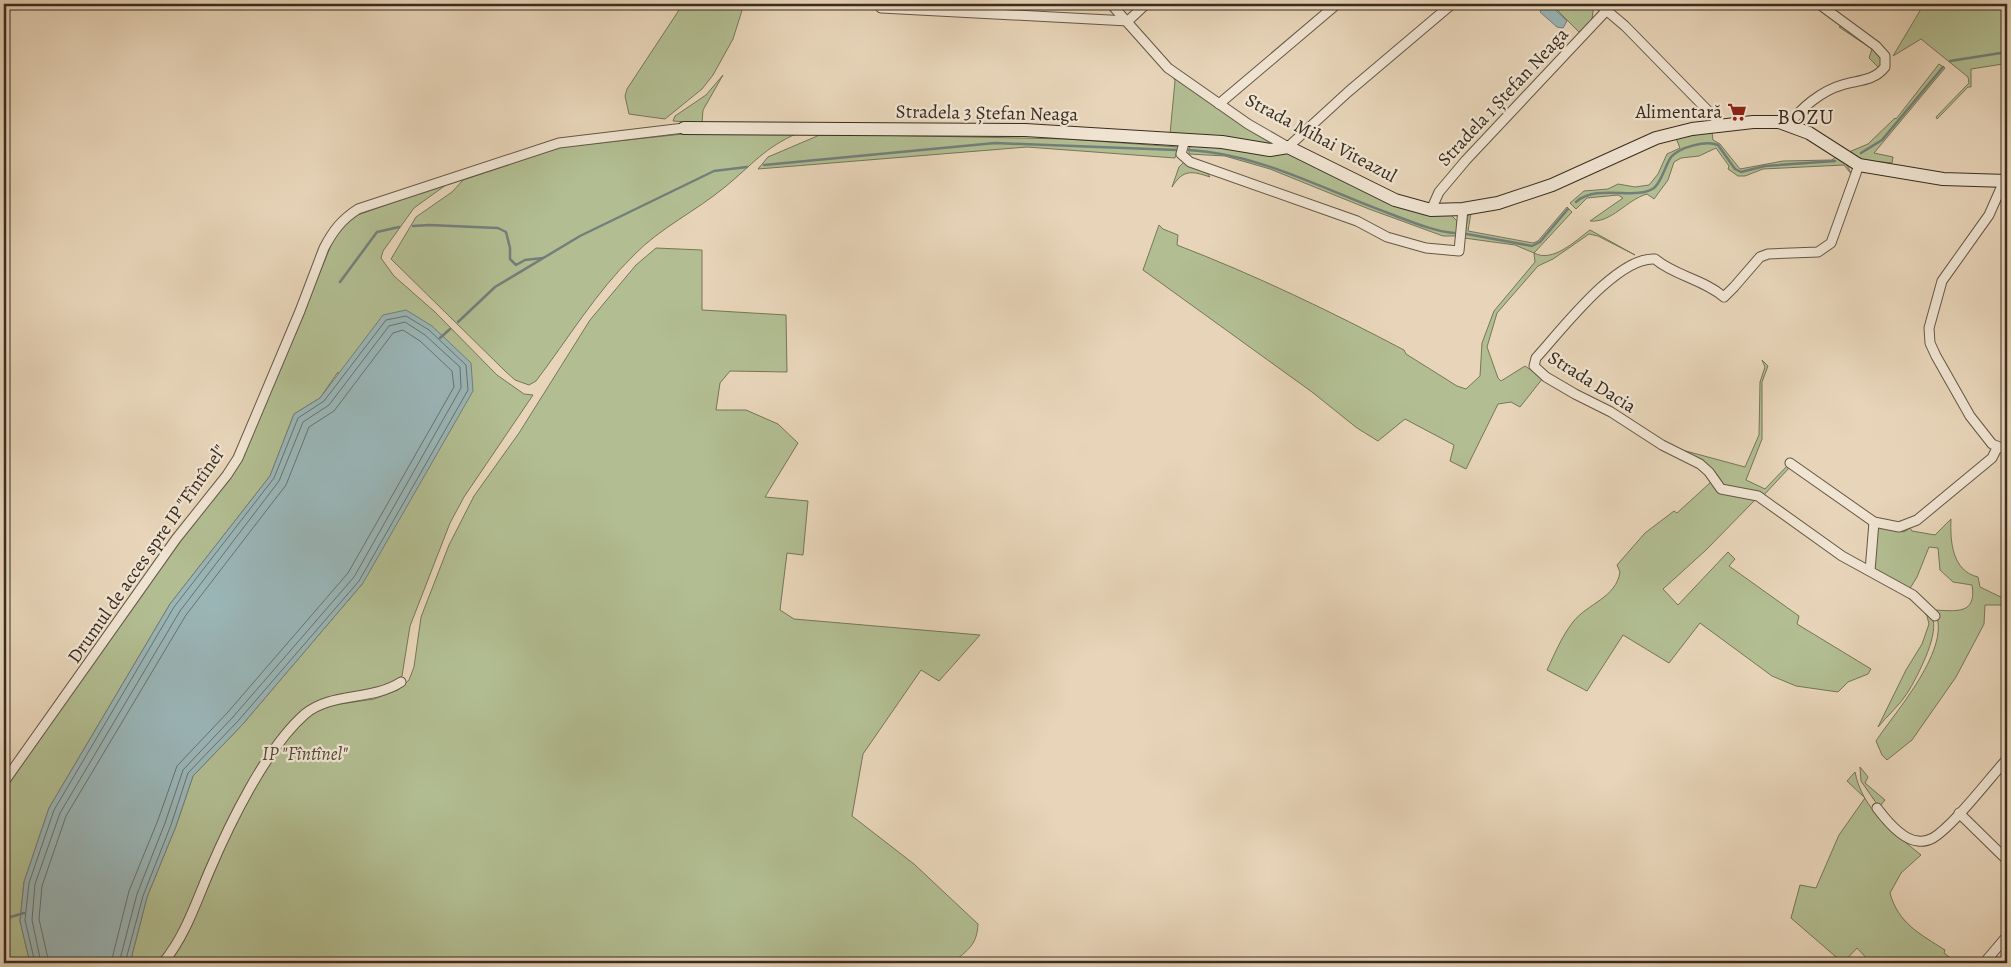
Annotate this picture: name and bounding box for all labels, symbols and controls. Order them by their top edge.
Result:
street label: Stradela 1 Ștefan Neaga [1432,22,1574,172]
street label: Strada Mihai Viteazul [1241,87,1402,189]
street label: Stradela 3 Ștefan Neaga [895,98,1079,128]
place label: Alimentară [1634,99,1722,125]
supermarket icon: Alimentară [1726,101,1748,123]
district label: BOZU [1777,103,1835,131]
street label: Strada Dacia [1543,345,1641,419]
street label: Drumul de acces spre IP "Fîntînel" [61,439,233,669]
park label: IP "Fîntînel" [262,741,348,767]

